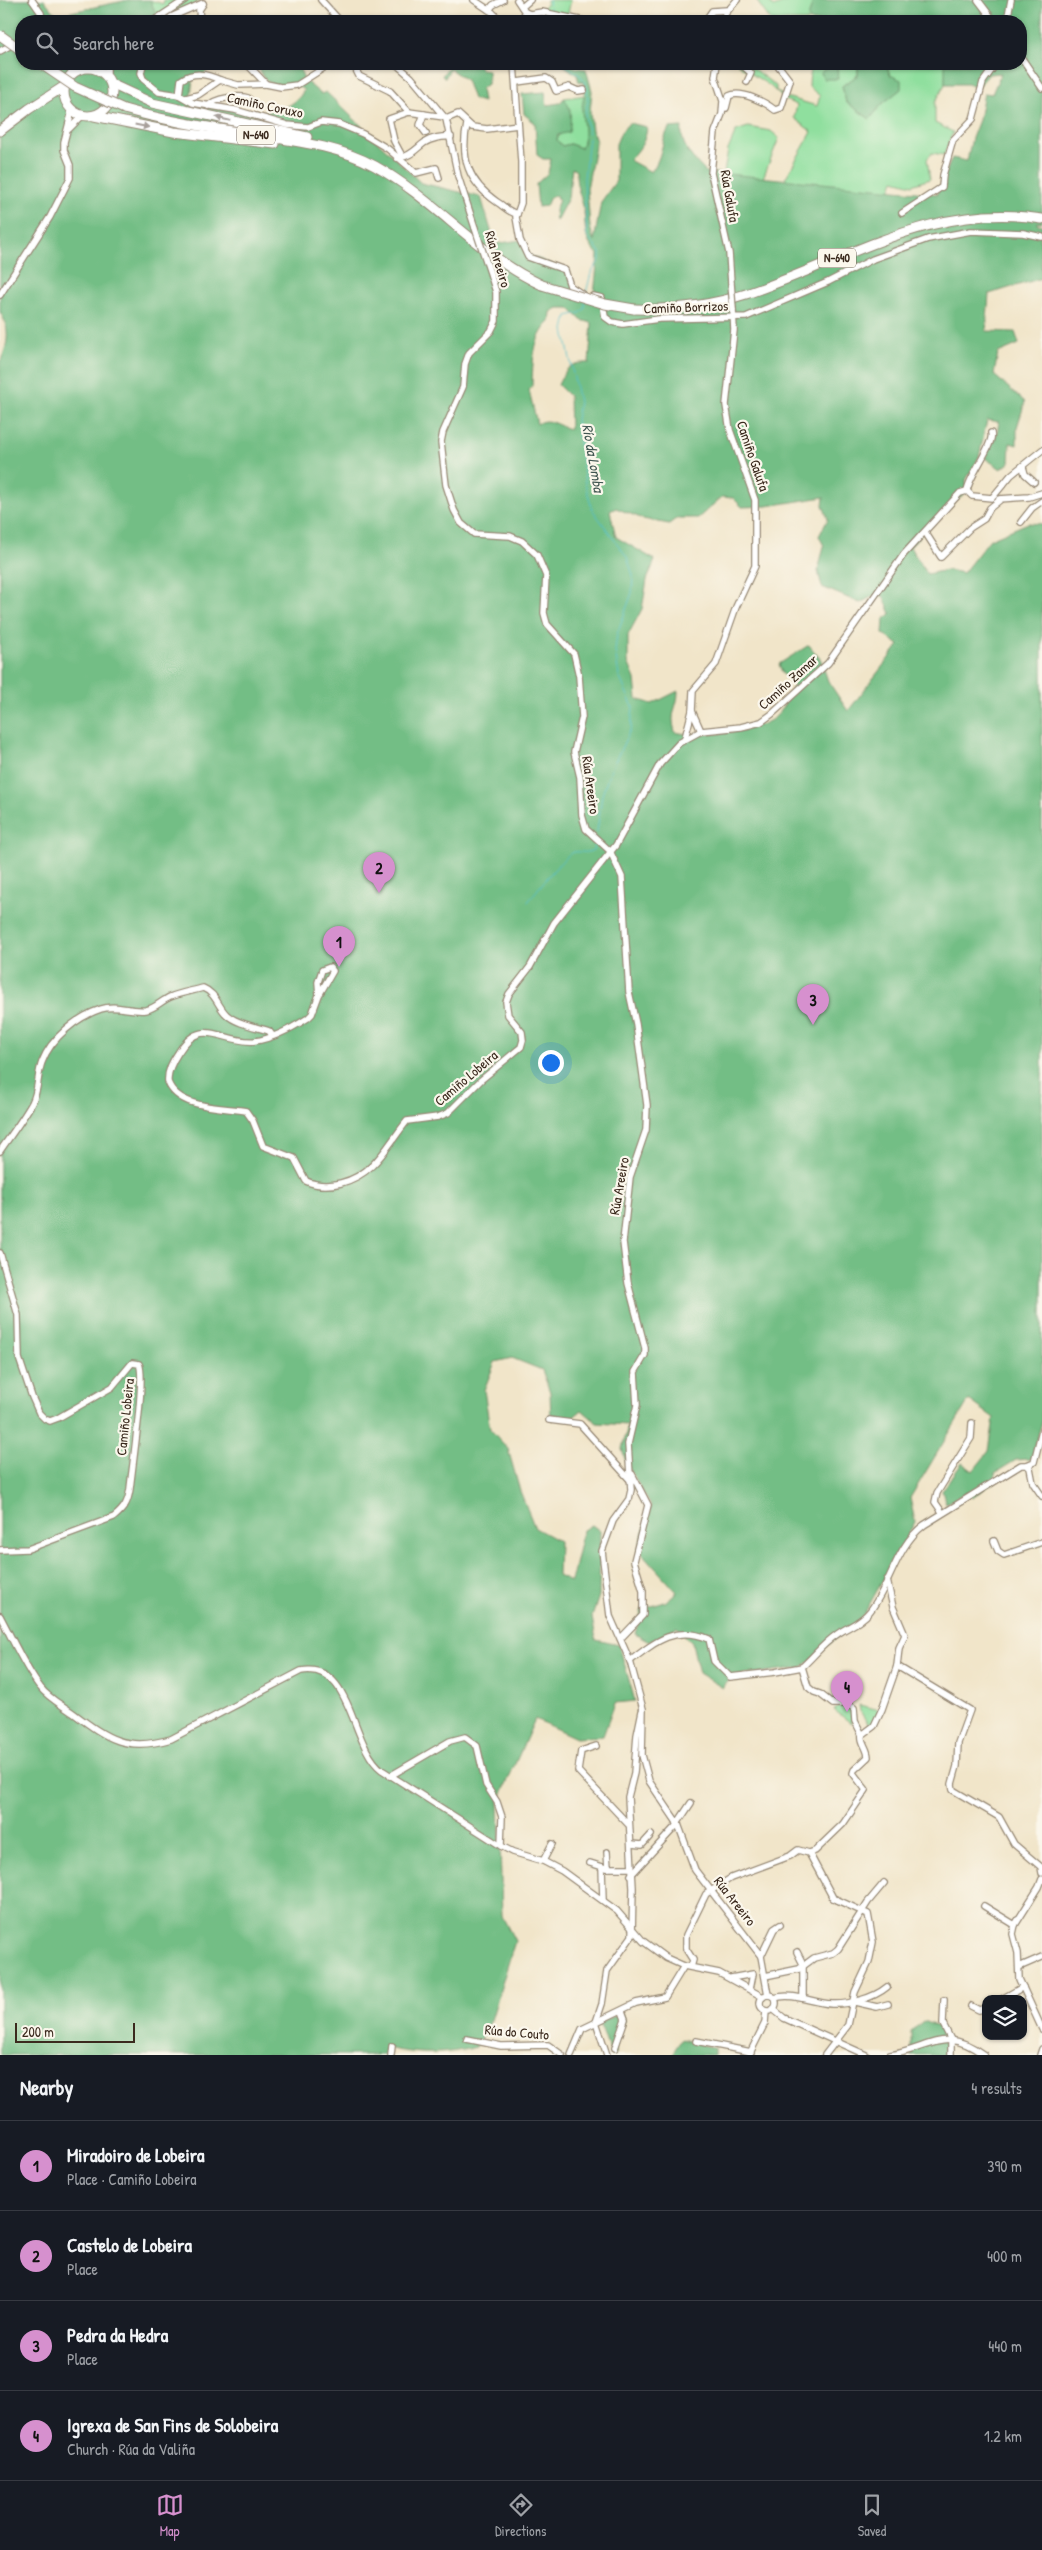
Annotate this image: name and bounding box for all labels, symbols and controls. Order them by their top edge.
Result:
search box [15,15,1027,70]
icon: search [33,29,61,57]
text: Search here [73,30,154,56]
street label: Camiño Coruxo [225,87,305,122]
one-way arrow [215,115,230,123]
one-way arrow [134,123,150,131]
road number: N-640 [237,126,275,144]
street label: Rúa Galufa [717,168,745,224]
street label: Rúa Areeiro [481,228,516,290]
road number: N-640 [818,248,856,268]
street label: Camiño Borrizos [643,296,729,317]
street label: Camiño Galufa [733,418,775,494]
water label: Río da Lomba [577,422,610,496]
street label: Camiño Zamar [754,649,822,713]
street label: Rúa Areeiro [578,755,605,815]
pin: 2 [363,852,395,893]
pin: 1 [323,926,355,967]
pin: 3 [797,984,829,1025]
street label: Camiño Lobeira [430,1045,502,1110]
your location [538,1050,564,1076]
street label: Rúa Areeiro [604,1155,633,1216]
street label: Camiño Lobeira [111,1377,138,1456]
pin: 4 [831,1671,863,1712]
street label: Rúa Areeiro [710,1872,761,1930]
map controls [982,1995,1027,2040]
button: layers [982,1995,1027,2040]
street label: Rúa do Couto [484,2019,550,2044]
scale bar [15,2020,135,2043]
text: 200 m [22,2022,54,2041]
text: Nearby [20,2073,73,2102]
text: 4 results [971,2077,1022,2099]
text: Miradoiro de Lobeira [67,2142,204,2168]
text: 1 [33,2155,39,2177]
text: 390 m [987,2155,1022,2177]
text: Place · Camiño Lobeira [67,2168,197,2190]
text: Castelo de Lobeira [67,2232,192,2258]
text: 2 [32,2245,40,2267]
text: 400 m [987,2245,1022,2267]
text: Place [67,2258,98,2280]
text: Pedra da Hedra [67,2322,168,2348]
text: 3 [32,2335,40,2357]
text: 440 m [988,2335,1022,2357]
text: Place [67,2348,98,2370]
text: Igrexa de San Fins de Solobeira [67,2412,278,2438]
text: 4 [33,2425,39,2447]
text: 1.2 km [984,2425,1022,2447]
text: Church · Rúa da Valiña [67,2438,195,2460]
tab: Map [156,2491,184,2540]
tab: Directions [495,2491,546,2540]
tab: Saved [858,2491,886,2540]

